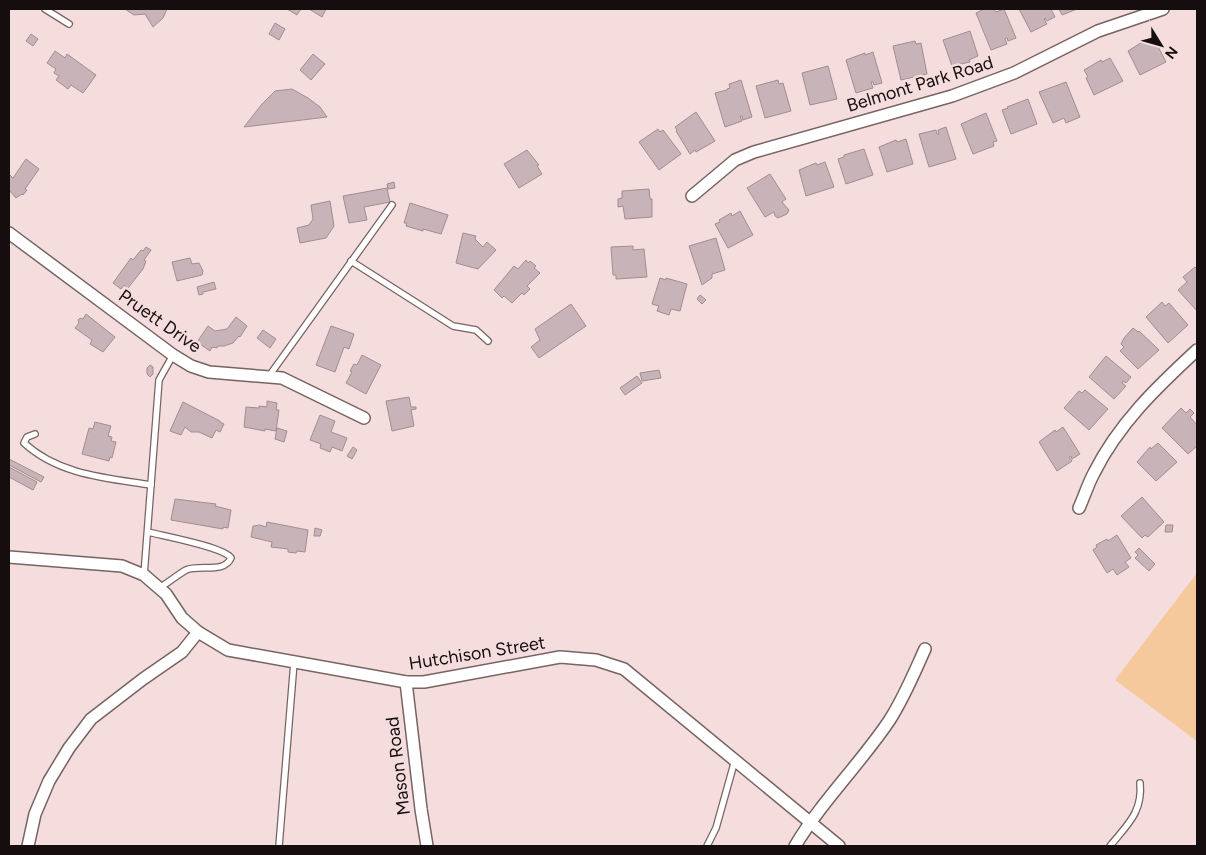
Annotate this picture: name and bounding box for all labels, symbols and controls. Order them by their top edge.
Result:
north arrow [1136,20,1186,70]
text: N [1161,43,1181,62]
street label: Belmont Park Road [844,51,996,117]
street label: Pruett Drive [114,284,206,358]
street label: Hutchison Street [407,631,547,675]
street label: Mason Road [381,715,415,817]

